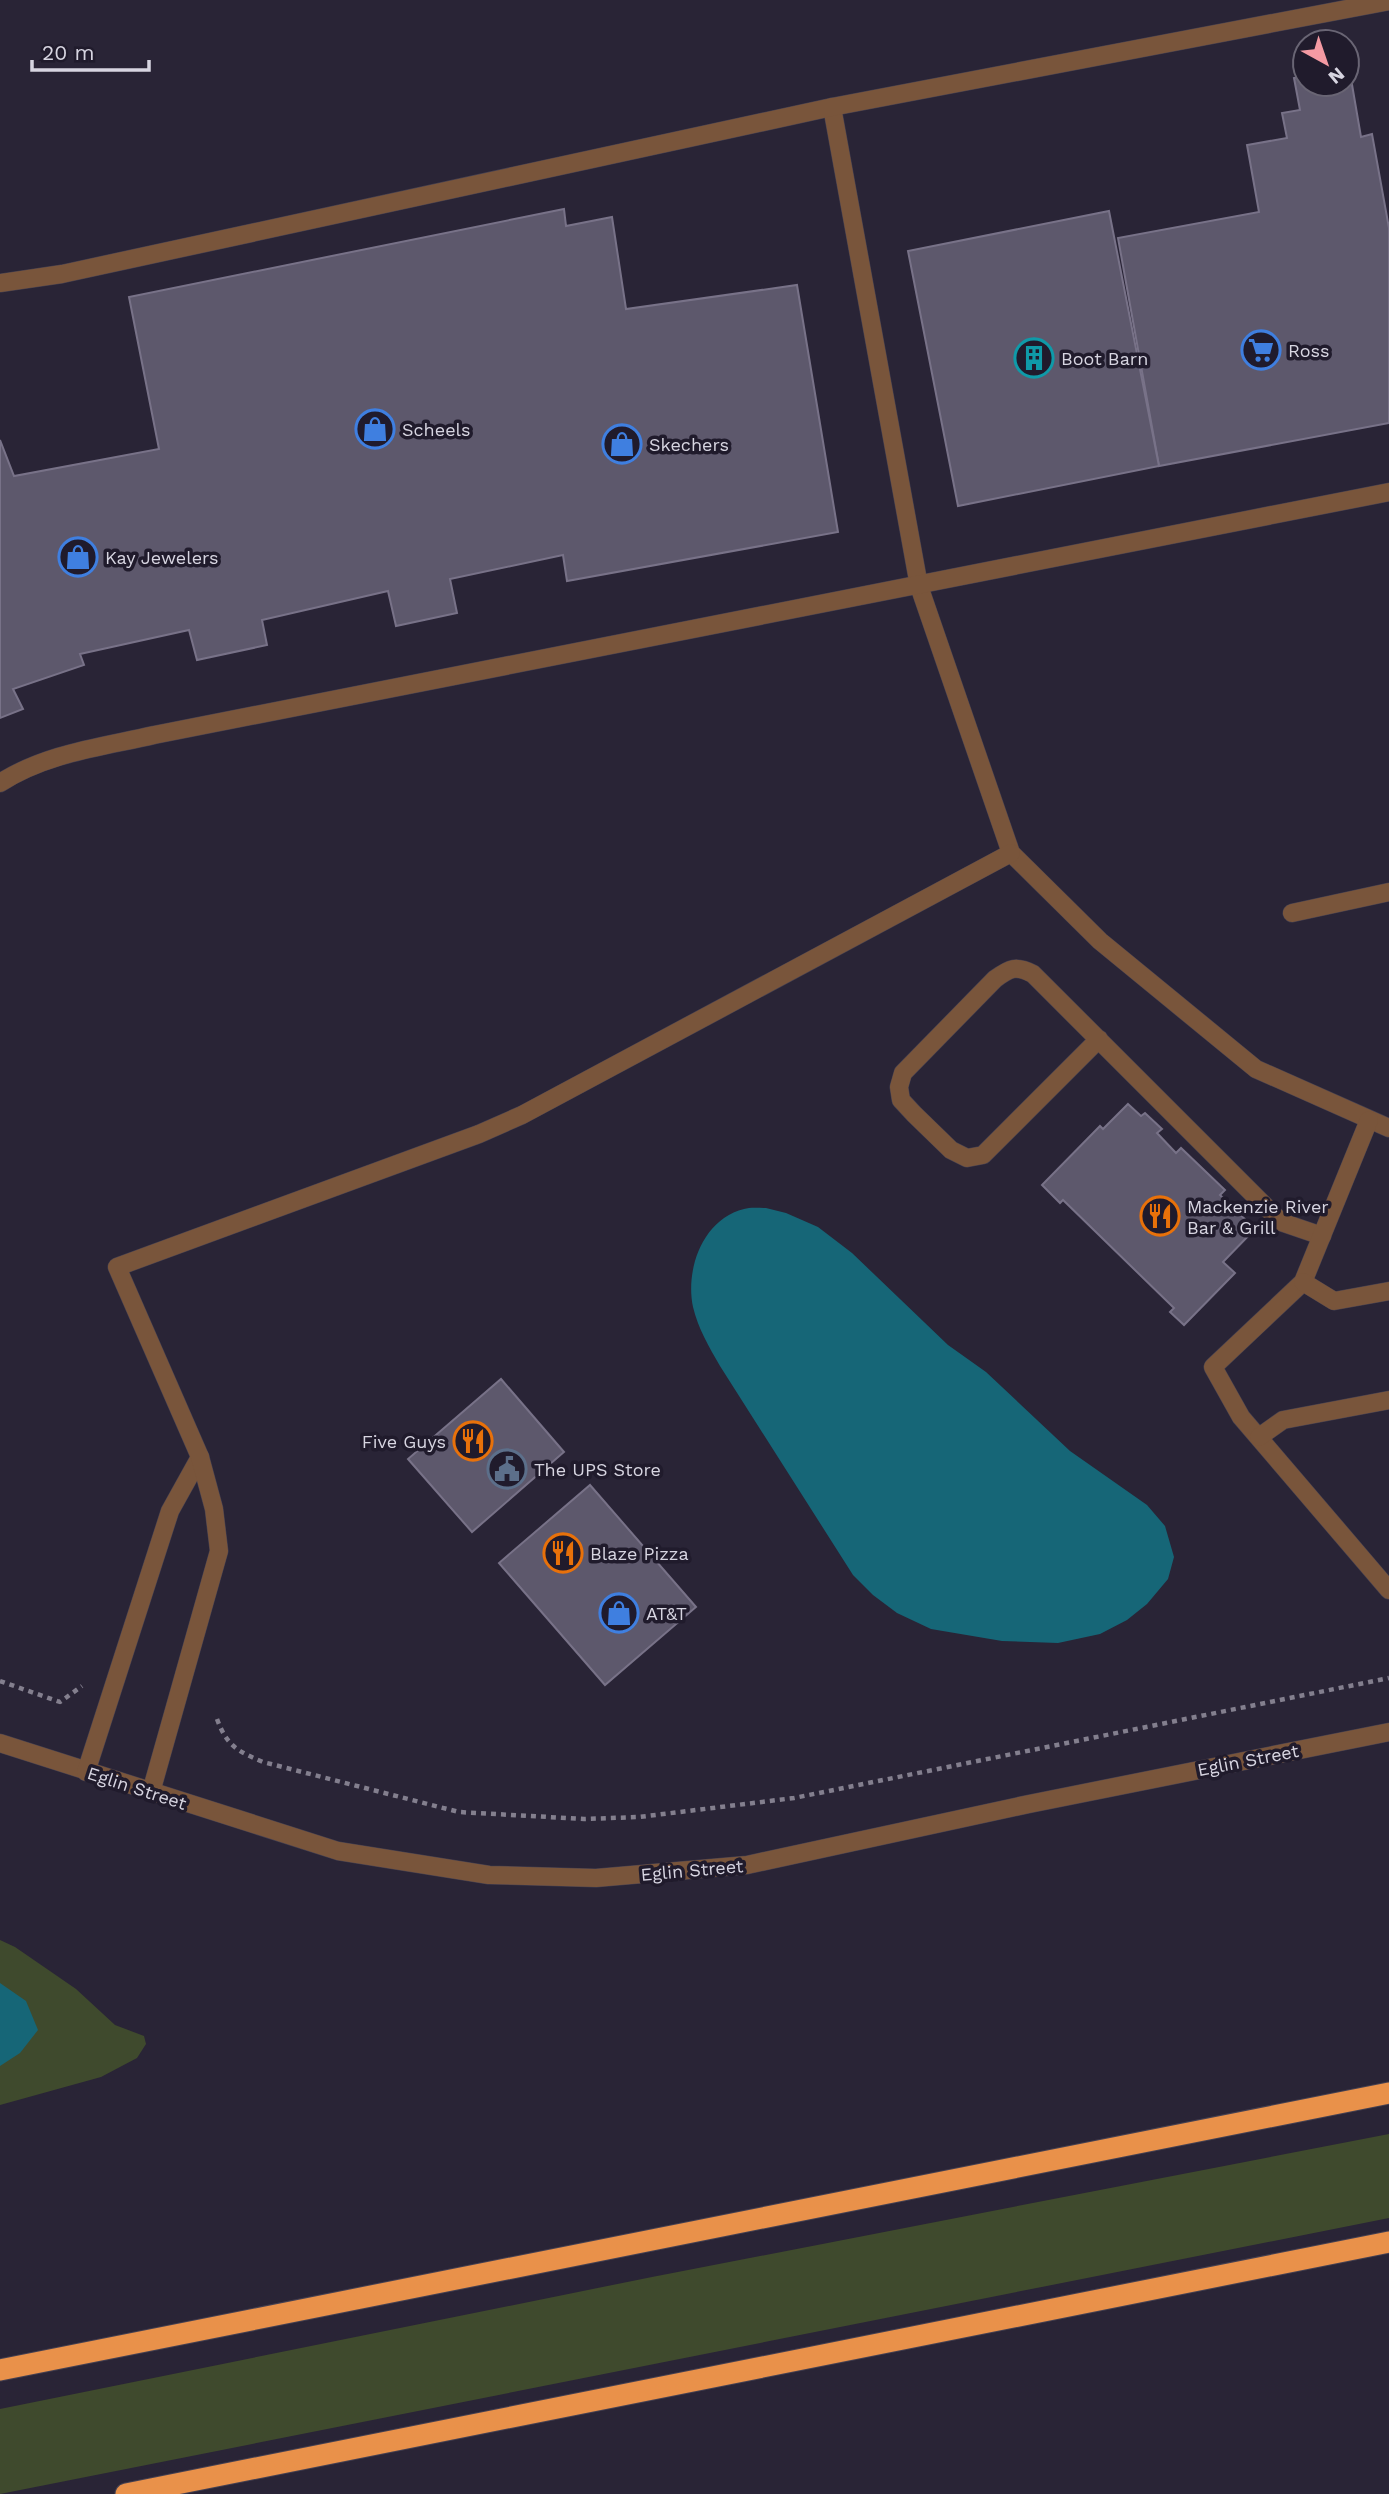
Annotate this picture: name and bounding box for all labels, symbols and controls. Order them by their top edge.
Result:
scale bar [32,28,149,72]
north arrow [1291,28,1361,98]
text: 20 m [42,40,94,65]
text: N [1324,62,1349,89]
supermarket icon: Ross [1240,329,1282,371]
building icon: Boot Barn [1013,337,1055,379]
place label: Ross [1288,340,1329,361]
place label: Boot Barn [1061,348,1148,369]
shop icon: Scheels [354,408,396,450]
place label: Scheels [402,419,471,440]
shop icon: Skechers [601,423,643,465]
place label: Skechers [649,434,729,455]
shop icon: Kay Jewelers [57,536,99,578]
place label: Kay Jewelers [105,547,218,568]
restaurant icon: Mackenzie River Bar & Grill [1139,1195,1181,1237]
place label: Mackenzie River Bar & Grill [1187,1196,1329,1238]
restaurant icon: Five Guys [452,1420,494,1462]
place label: Five Guys [362,1431,446,1452]
public building icon: The UPS Store [486,1448,528,1490]
place label: The UPS Store [534,1459,661,1480]
restaurant icon: Blaze Pizza [542,1532,584,1574]
place label: Blaze Pizza [590,1543,689,1564]
shop icon: AT&T [598,1592,640,1634]
place label: AT&T [646,1603,687,1624]
street label: Eglin Street [1196,1740,1301,1780]
street label: Eglin Street [85,1762,190,1814]
street label: Eglin Street [640,1855,745,1885]

